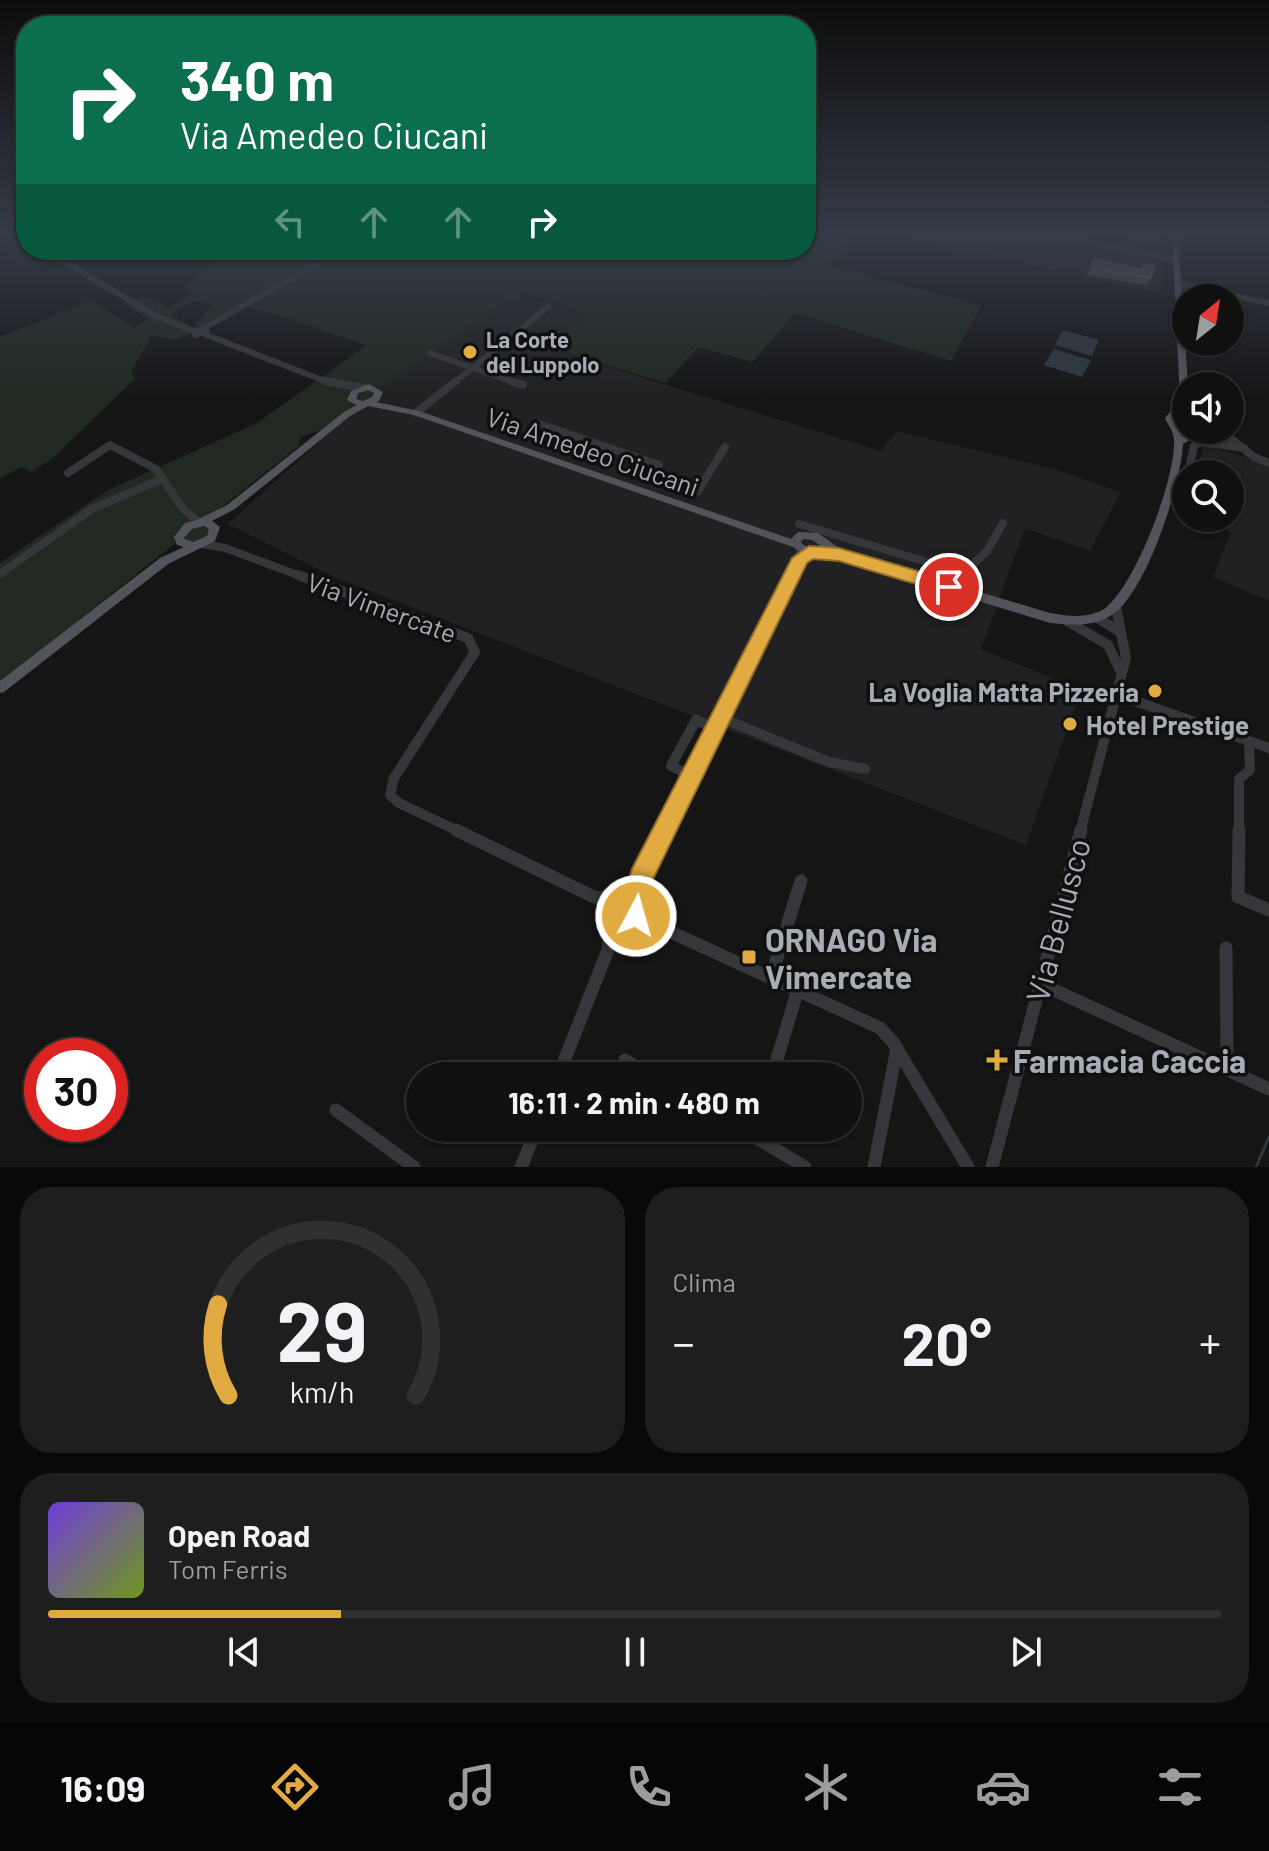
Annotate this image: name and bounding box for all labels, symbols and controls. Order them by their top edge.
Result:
text: 340 m [180,45,334,112]
icon: right [48,48,152,152]
text: Via Amedeo Ciucani [180,113,488,156]
icon: left [268,200,312,244]
icon: ahead [352,200,396,244]
icon: ahead [436,200,480,244]
icon: right [520,200,564,244]
north arrow [1172,284,1244,356]
map controls [1172,284,1244,532]
place label: La Corte del Luppolo [486,326,600,377]
marker: La Corte del Luppolo [461,343,479,361]
button: sound [1172,372,1244,444]
street label: Via Amedeo Ciucani [483,400,703,502]
button: search [1172,460,1244,532]
pin [915,553,983,621]
icon: arrive [927,565,971,609]
street label: Via Vimercate [303,566,461,648]
place label: La Voglia Matta Pizzeria [868,676,1139,707]
marker: La Voglia Matta Pizzeria [1146,682,1164,700]
place label: Hotel Prestige [1086,709,1249,740]
marker: Hotel Prestige [1061,715,1079,733]
street label: Via Bellusco [1017,834,1097,1006]
position arrow [594,874,678,958]
place label: ORNAGO Via Vimercate [765,920,937,995]
marker: ORNAGO Via Vimercate [740,948,758,966]
speed limit sign: 30 [24,1038,128,1142]
place label: Farmacia Caccia [1013,1041,1246,1079]
marker: Farmacia Caccia [988,1051,1006,1069]
text: 16:11 · 2 min · 480 m [508,1084,760,1120]
text: Clima [673,1266,736,1297]
text: 29 [277,1279,368,1379]
text: 20° [902,1306,992,1378]
text: − [673,1315,695,1368]
text: + [1199,1315,1221,1368]
text: km/h [290,1374,355,1409]
text: Open Road [168,1517,310,1553]
text: Tom Ferris [168,1553,288,1584]
icon: previous [222,1630,266,1674]
icon: pause [613,1630,657,1674]
icon: next [1004,1630,1048,1674]
icon: directions [267,1759,323,1815]
icon: music [444,1759,500,1815]
icon: phone [621,1759,677,1815]
icon: climate [798,1759,854,1815]
icon: car [975,1759,1031,1815]
icon: filters [1152,1759,1208,1815]
text: 16:09 [61,1766,145,1809]

